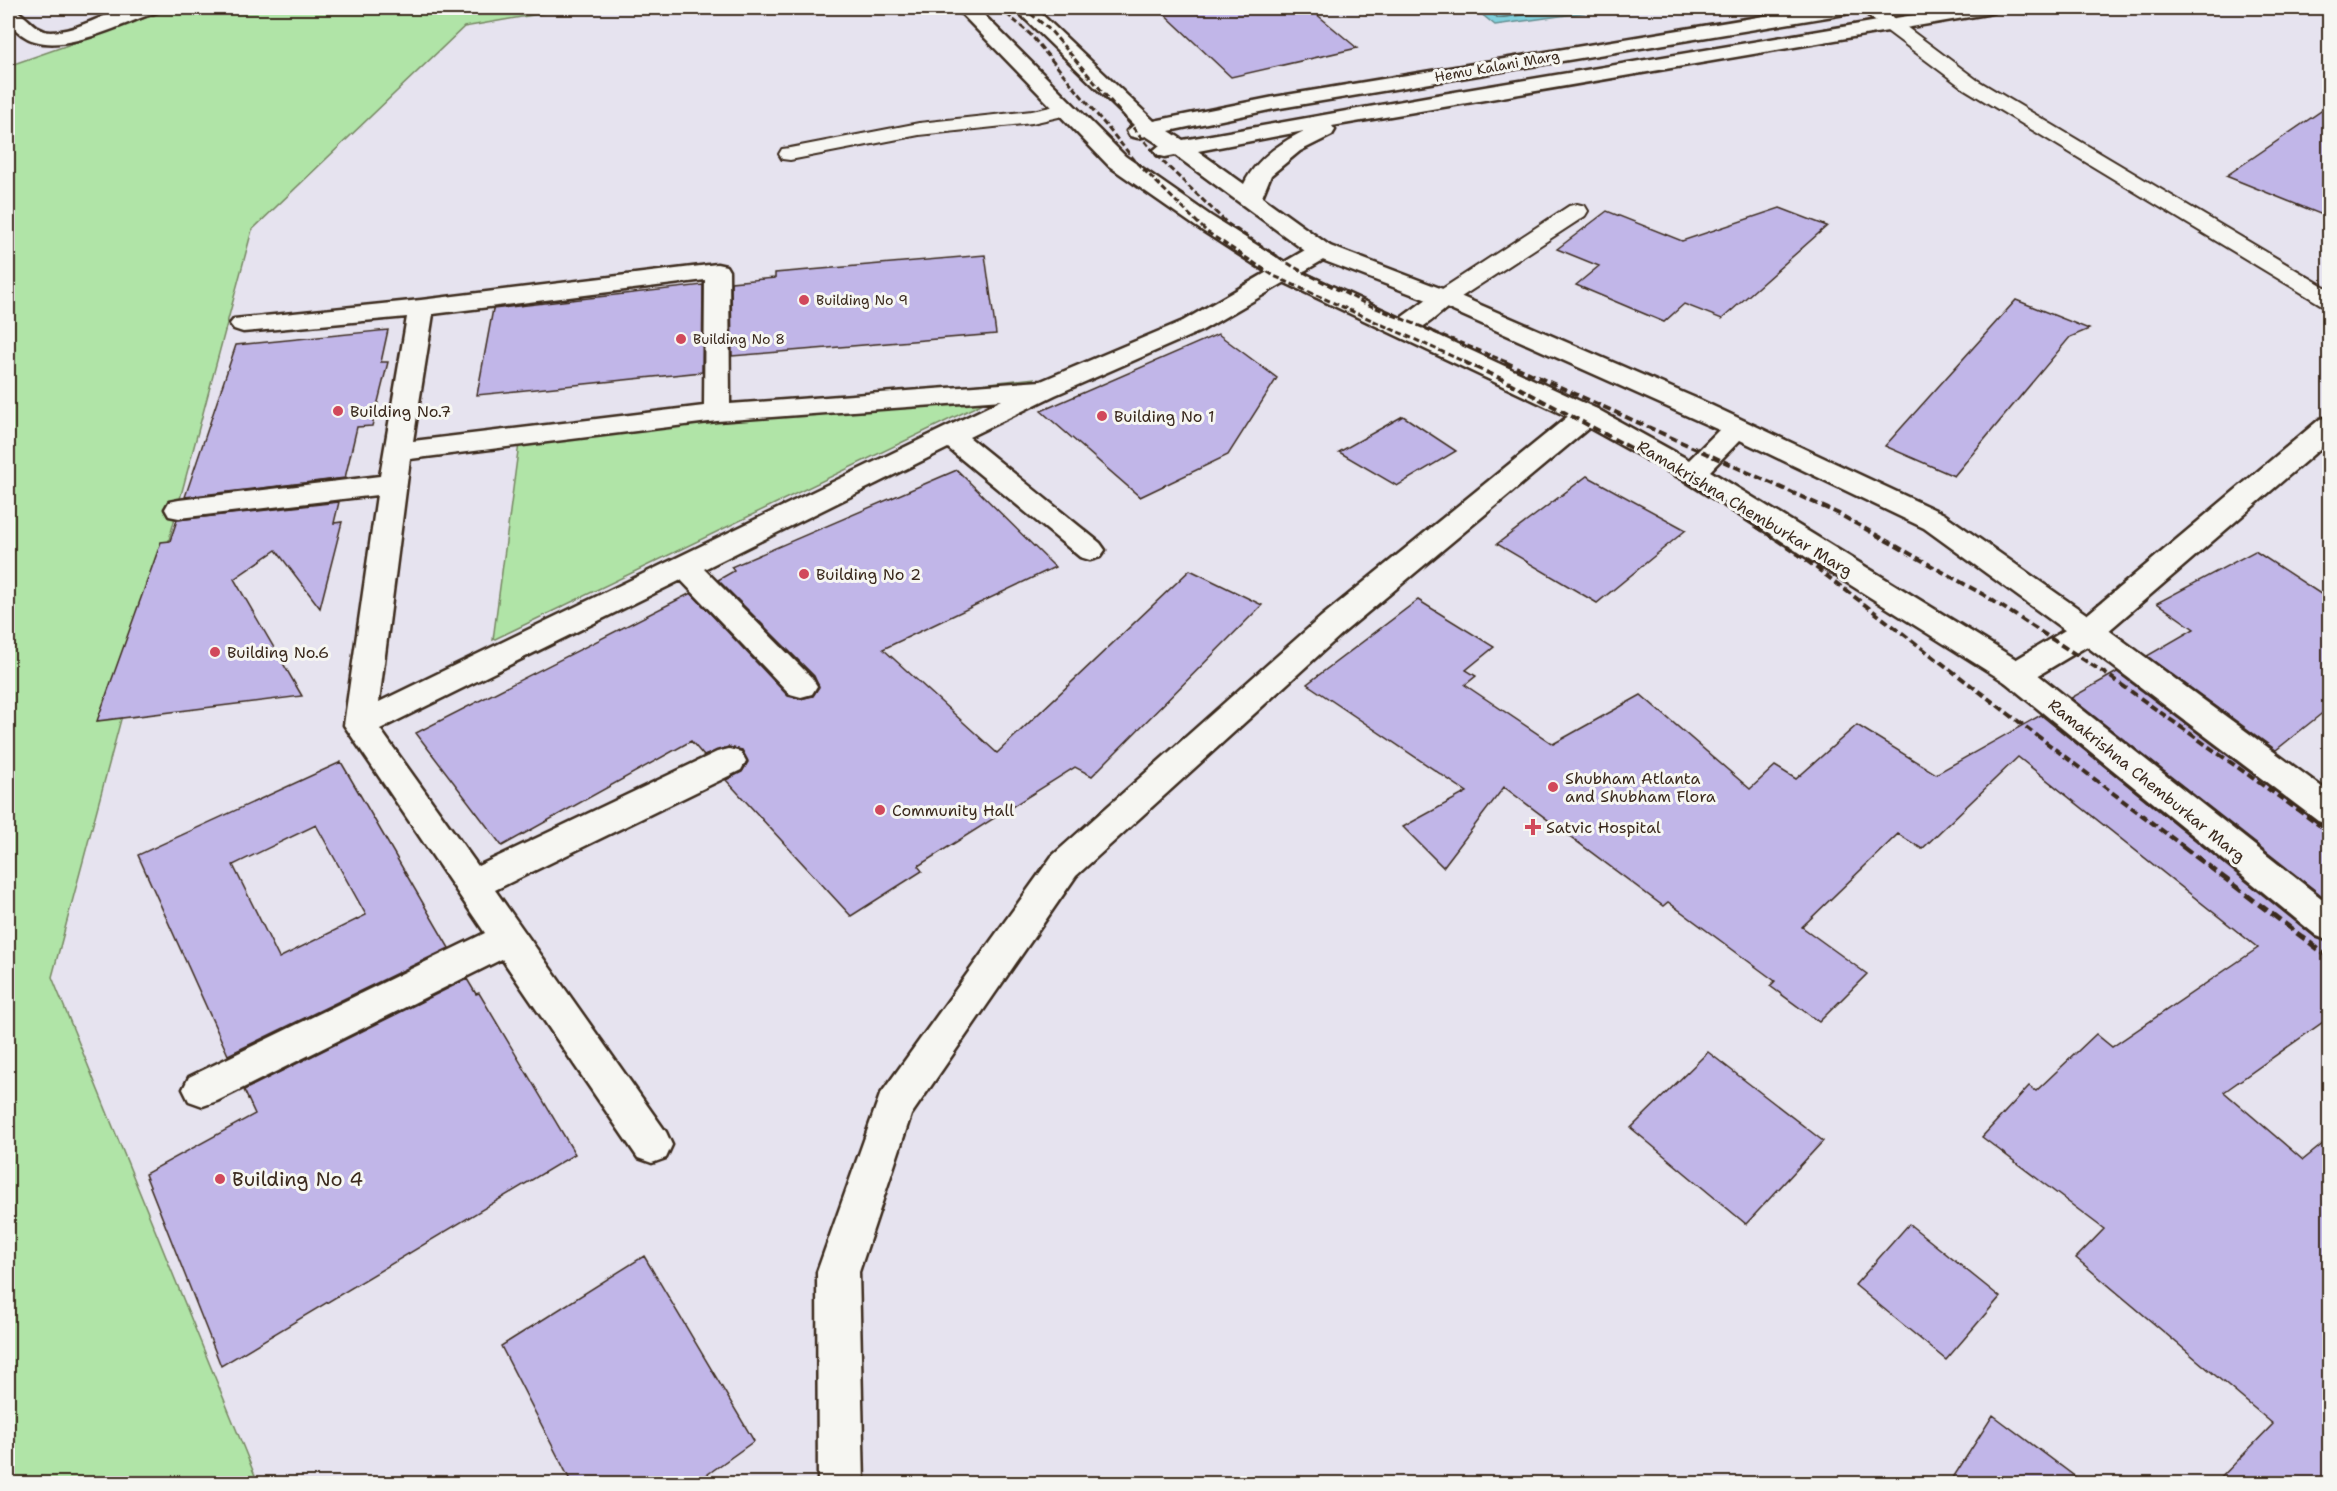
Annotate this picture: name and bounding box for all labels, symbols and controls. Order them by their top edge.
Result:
street label: Hemu Kalani Marg [1433,46,1561,86]
place label: Building No 9 [816,291,908,309]
marker: Building No 9 [797,293,811,307]
place label: Building No 8 [693,330,785,348]
marker: Building No 8 [674,332,688,346]
place label: Building No.7 [350,401,451,422]
marker: Building No.7 [331,404,345,418]
place label: Building No 1 [1114,406,1215,427]
marker: Building No 1 [1095,409,1109,423]
street label: Ramakrishna Chemburkar Marg [1633,436,1857,581]
place label: Building No 2 [816,564,921,585]
marker: Building No 2 [797,567,811,581]
place label: Building No.6 [227,642,329,663]
marker: Building No.6 [208,645,222,659]
street label: Ramakrishna Chemburkar Marg [2044,694,2250,867]
place label: Shubham Atlanta and Shubham Flora [1565,768,1716,807]
marker: Shubham Atlanta and Shubham Flora [1546,780,1560,794]
place label: Community Hall [892,800,1014,821]
marker: Community Hall [873,803,887,817]
place label: Satvic Hospital [1546,817,1661,838]
marker: Satvic Hospital [1524,818,1542,836]
place label: Building No 4 [232,1166,363,1192]
marker: Building No 4 [213,1172,227,1186]

